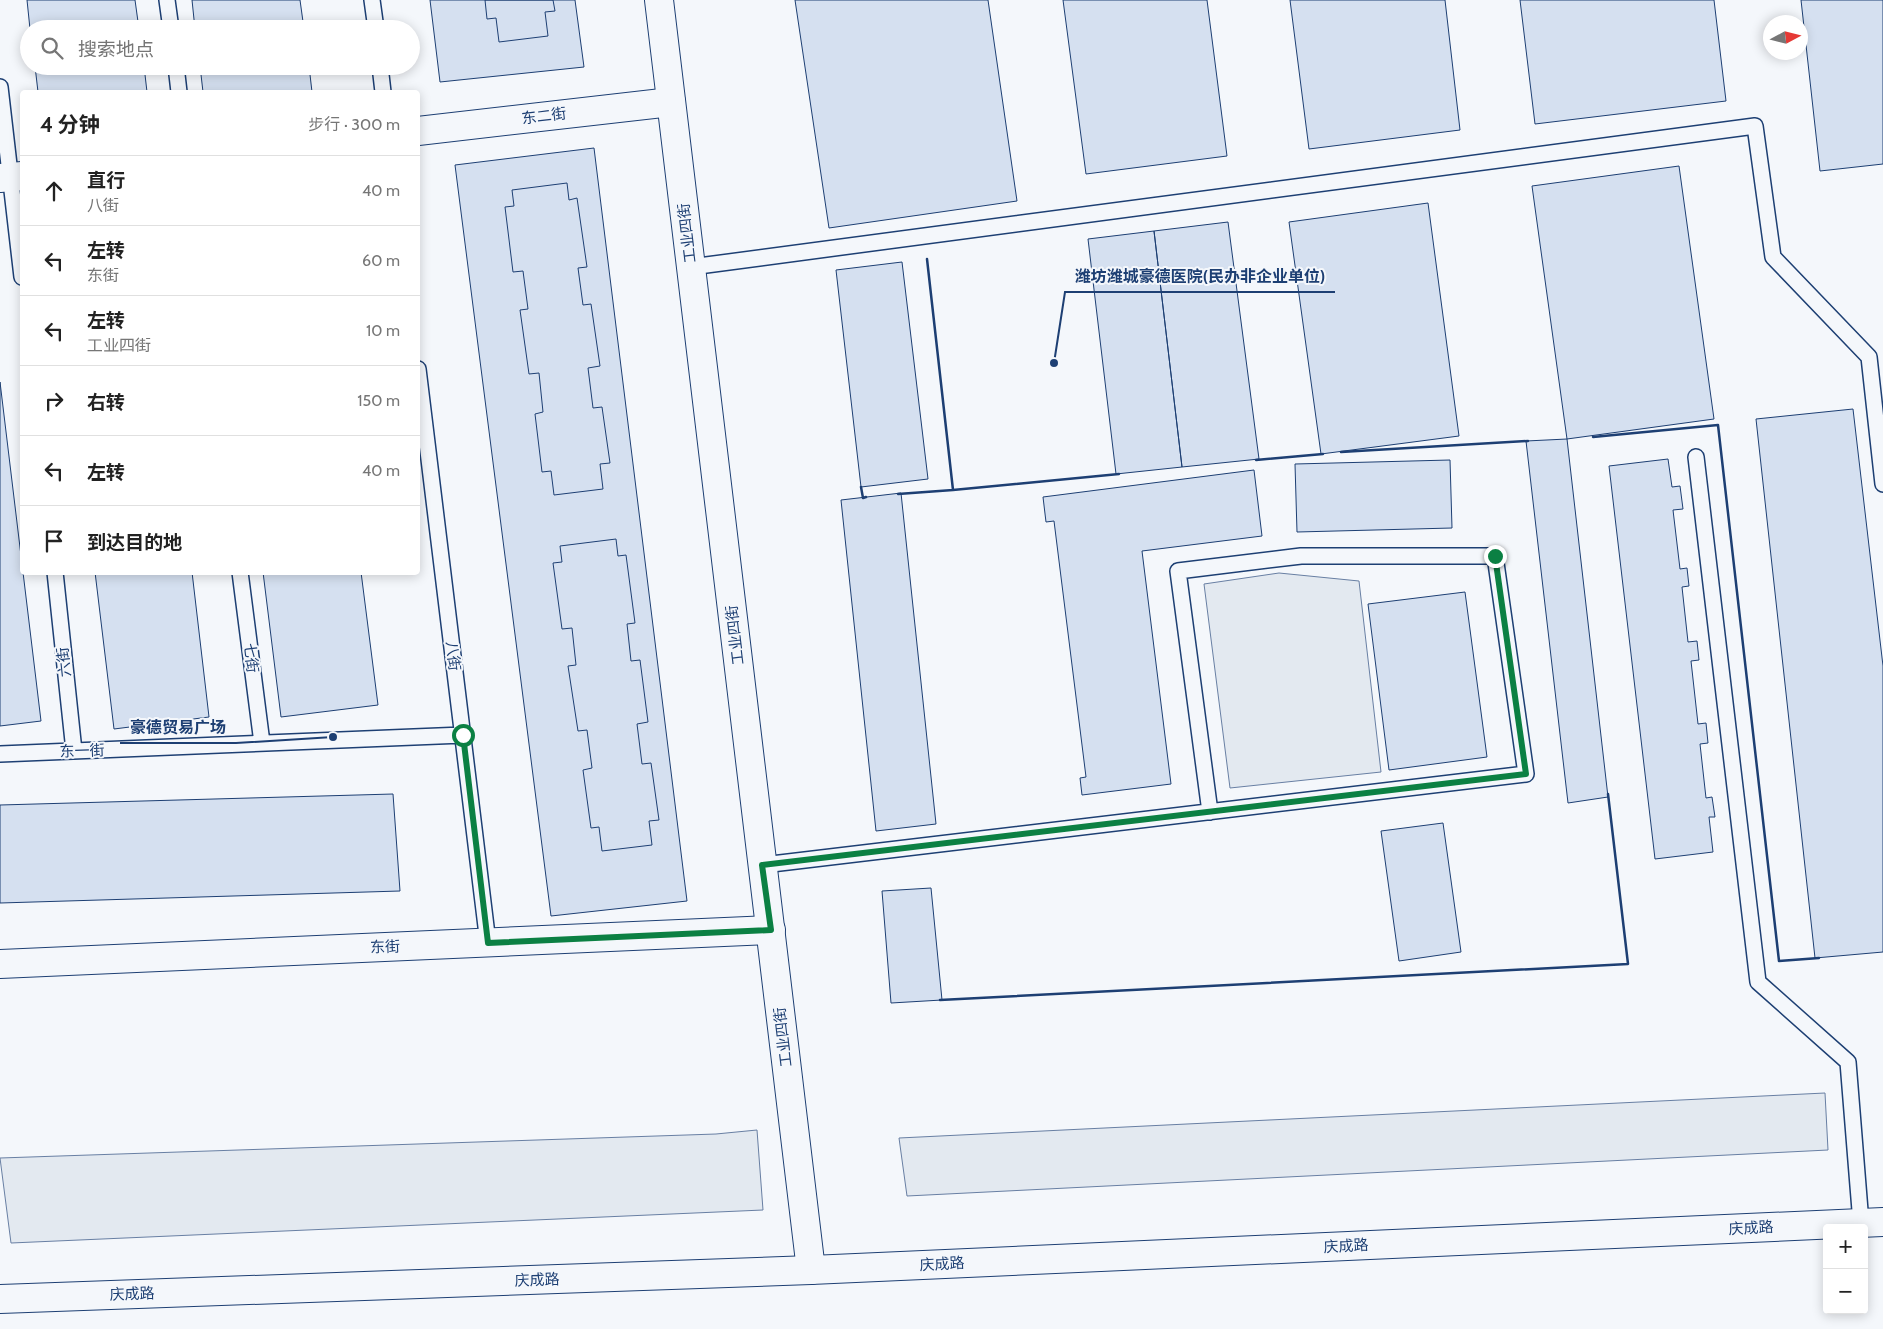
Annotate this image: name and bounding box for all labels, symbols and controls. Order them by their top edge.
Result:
north arrow [1763,15,1808,60]
search box [20,20,420,75]
icon: search [38,34,66,62]
text: 搜索地点 [78,38,154,61]
street label: 东二街 [521,104,567,128]
text: 4 分钟 [40,112,100,137]
text: 步行 · 300 m [308,115,400,134]
text: 直行 [87,169,125,192]
icon: ahead [40,177,68,205]
text: 40 m [362,181,400,200]
text: 八街 [87,196,119,215]
street label: 工业四街 [674,202,700,264]
text: 左转 [87,239,125,262]
icon: left [40,247,68,275]
text: 60 m [362,251,400,270]
callout: 潍坊潍城豪德医院(民办非企业单位) [1065,261,1335,292]
text: 东街 [87,266,119,285]
text: 潍坊潍城豪德医院(民办非企业单位) [1075,267,1325,286]
text: 左转 [87,309,125,332]
icon: left [40,317,68,345]
text: 10 m [366,321,400,340]
text: 工业四街 [87,336,151,355]
icon: right [40,387,68,415]
text: 右转 [87,391,125,414]
text: 150 m [357,391,400,410]
icon: left [40,457,68,485]
text: 左转 [87,461,125,484]
text: 40 m [362,461,400,480]
icon: arrive [40,527,68,555]
text: 到达目的地 [87,531,182,554]
route end [1484,545,1507,568]
street label: 工业四街 [722,604,748,666]
street label: 八街 [442,640,464,672]
street label: 七街 [240,642,262,674]
street label: 六街 [53,646,75,678]
callout: 豪德贸易广场 [120,712,236,743]
text: 豪德贸易广场 [130,718,226,737]
route start [452,724,475,747]
street label: 东一街 [59,741,105,761]
street label: 东街 [370,937,400,957]
street label: 工业四街 [770,1006,796,1068]
street label: 庆成路 [1728,1218,1774,1238]
map controls [1823,1224,1868,1314]
button: + [1823,1224,1868,1269]
street label: 庆成路 [1323,1236,1369,1256]
street label: 庆成路 [919,1254,965,1274]
button: − [1823,1269,1868,1314]
street label: 庆成路 [514,1270,560,1290]
street label: 庆成路 [109,1284,155,1304]

